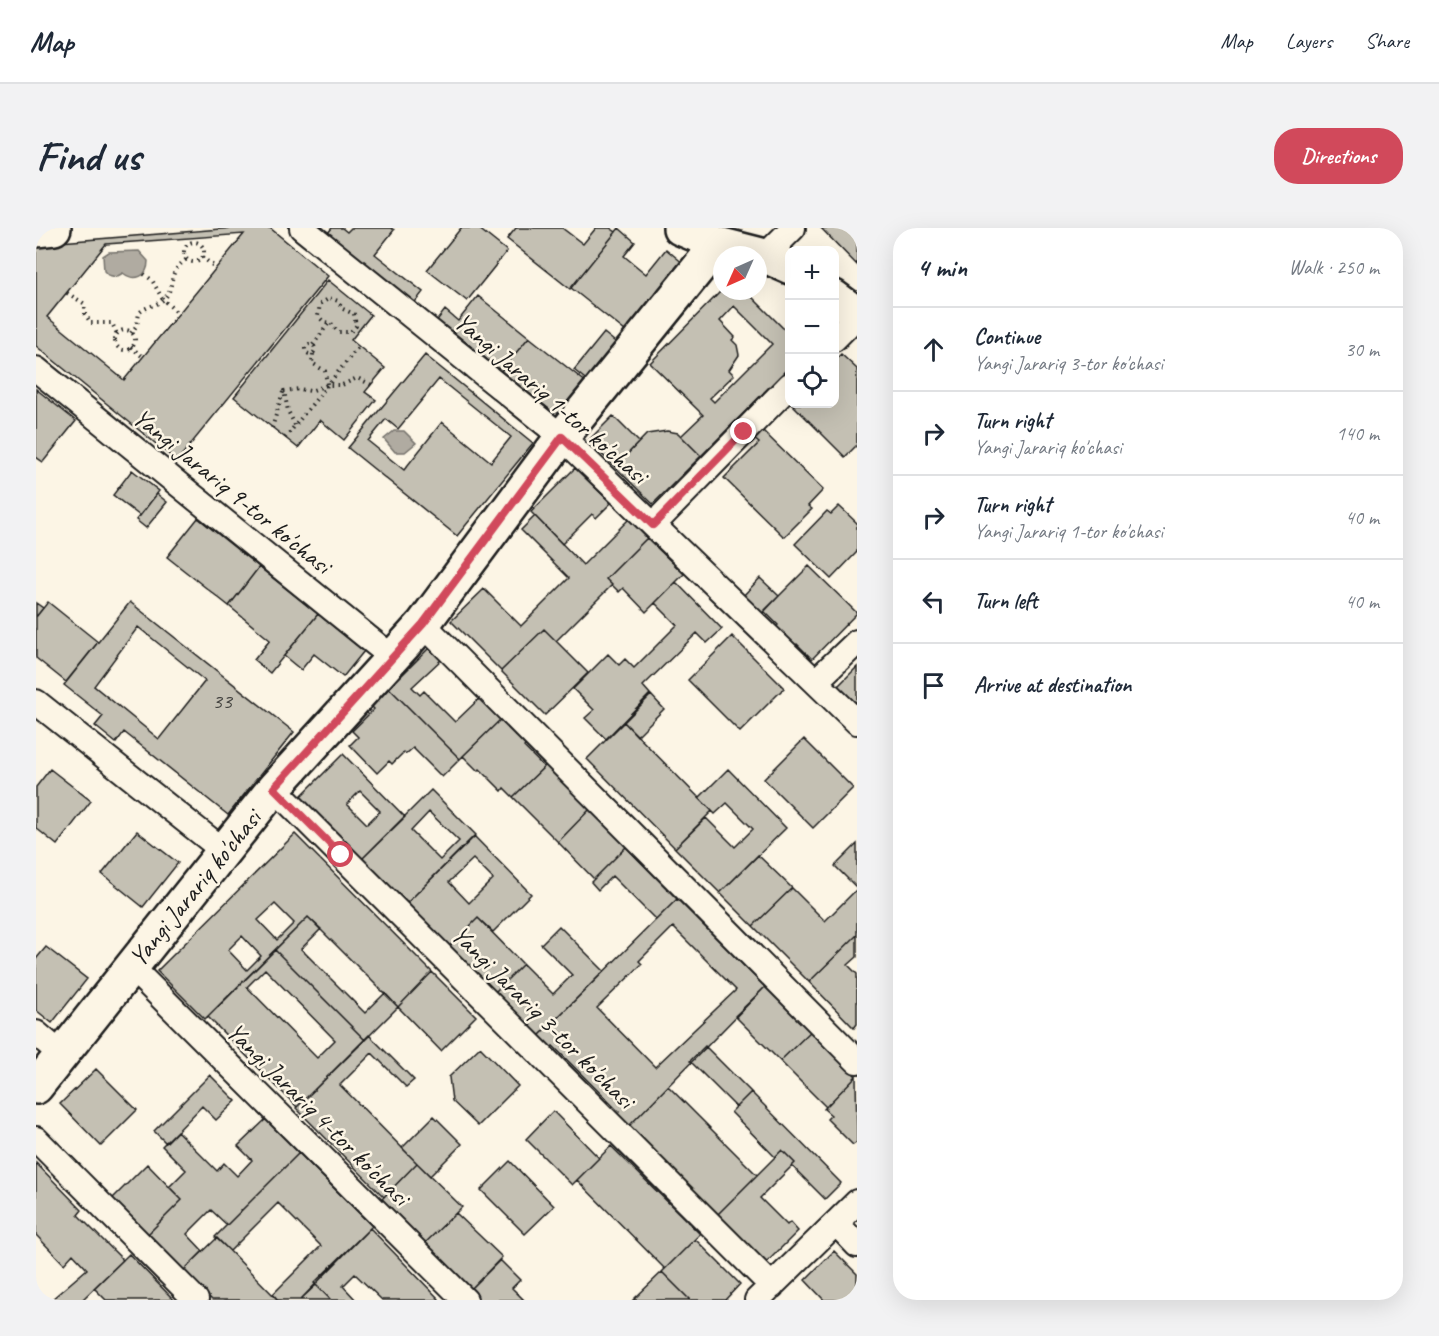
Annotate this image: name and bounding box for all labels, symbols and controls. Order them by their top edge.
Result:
text: Map [30,24,73,59]
text: Map [1220,28,1253,54]
text: Layers [1286,28,1332,54]
text: Share [1365,28,1409,54]
button: Directions [1274,128,1403,184]
text: Find us [36,130,141,183]
north arrow [713,246,767,300]
map controls [785,246,839,408]
button: + [785,246,839,300]
text: 4 min [917,251,967,284]
text: Walk · 250 m [1289,255,1379,280]
button: − [785,300,839,354]
street label: Yangi Jarariq 1-tor ko'chasi [447,305,657,493]
text: Continue [974,323,1040,351]
icon: ahead [917,333,950,366]
text: 30 m [1345,337,1379,362]
text: Yangi Jarariq 3-tor ko'chasi [974,351,1163,376]
button: locate [785,354,839,408]
street label: Yangi Jarariq 9-tor ko'chasi [126,401,340,583]
text: Turn right [974,407,1051,435]
icon: right [917,417,950,450]
route end [730,418,756,444]
text: 140 m [1336,421,1379,446]
text: Yangi Jarariq ko'chasi [974,435,1122,460]
text: Turn right [974,491,1051,519]
icon: right [917,501,950,534]
text: 40 m [1345,505,1379,530]
text: Yangi Jarariq 1-tor ko'chasi [974,519,1163,544]
icon: left [917,585,950,618]
text: Turn left [974,587,1038,615]
text: 40 m [1345,589,1379,614]
icon: arrive [917,669,950,702]
text: Arrive at destination [974,671,1131,699]
house number: 33 [212,687,234,715]
street label: Yangi Jarariq ko'chasi [122,800,270,973]
route start [327,841,353,867]
street label: Yangi Jarariq 3-tor ko'chasi [444,918,644,1118]
street label: Yangi Jarariq 4-tor ko'chasi [219,1015,419,1215]

